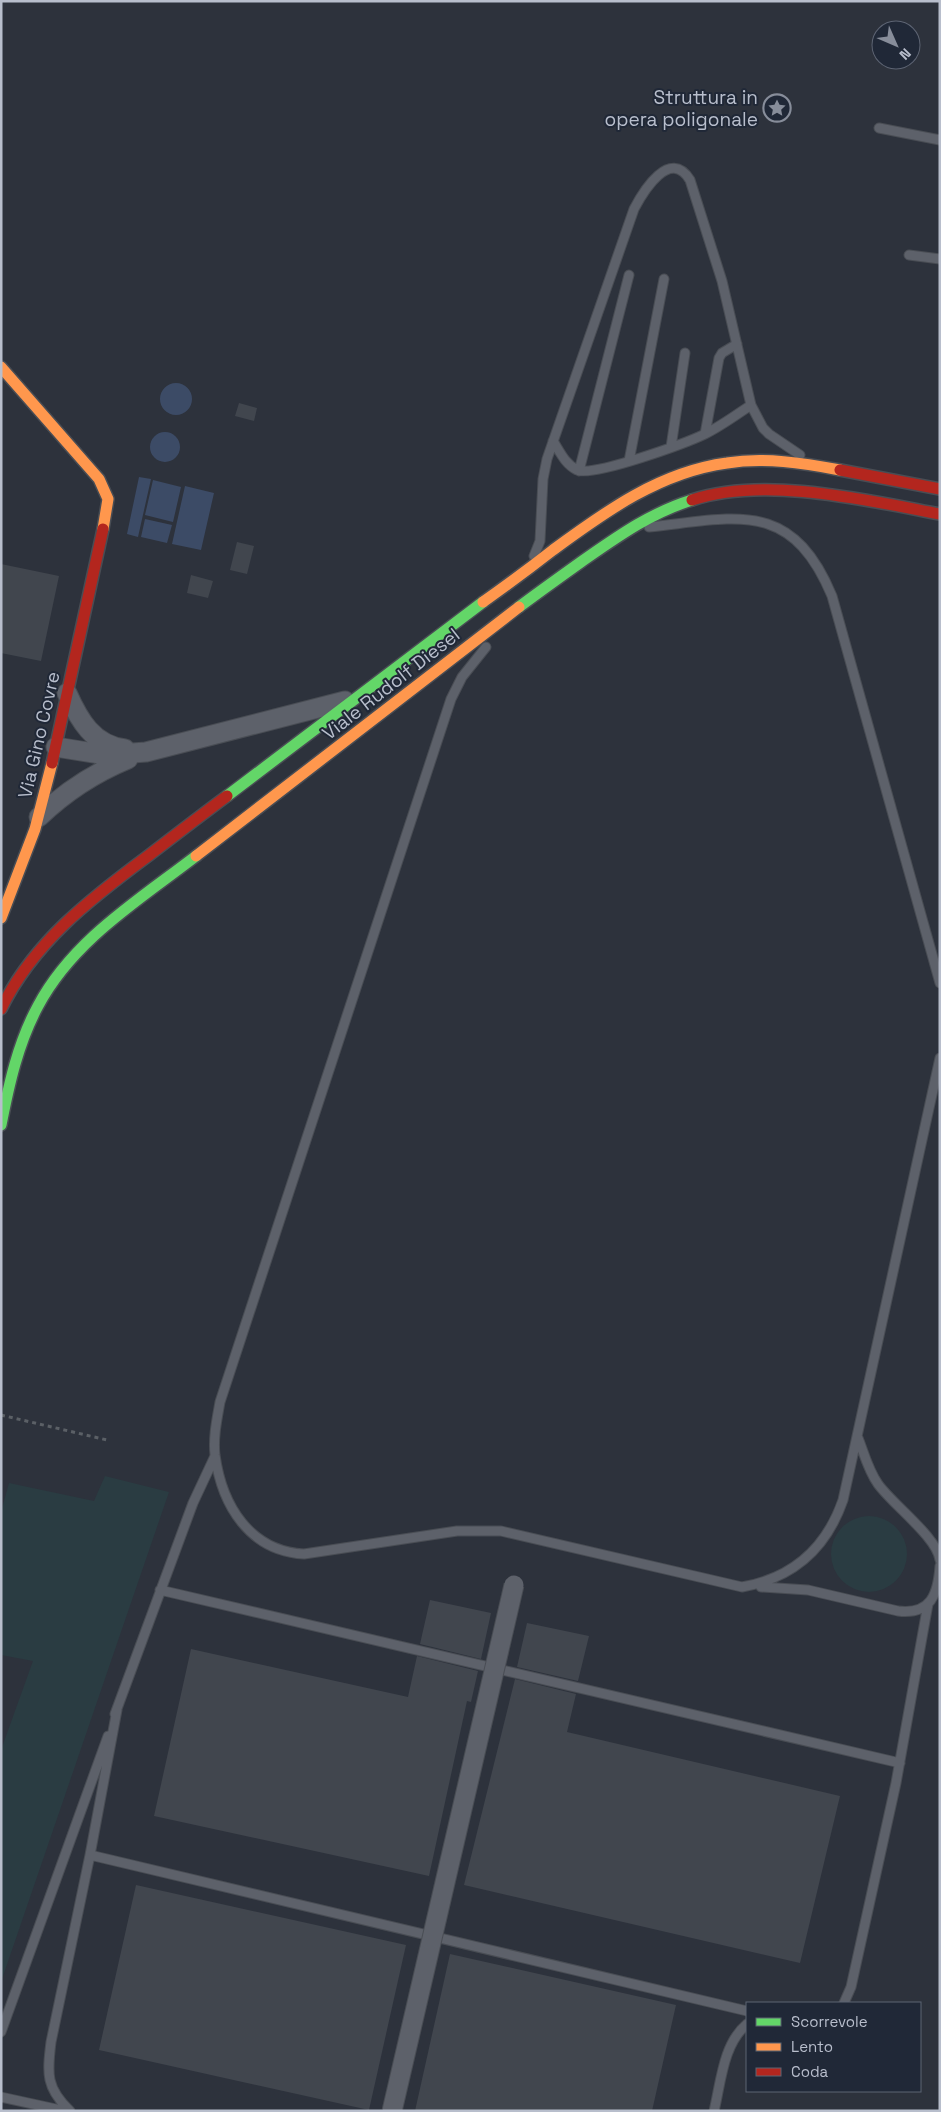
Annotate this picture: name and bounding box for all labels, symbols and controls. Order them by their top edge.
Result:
north arrow [871,20,921,70]
text: N [896,45,915,64]
place label: Struttura in opera poligonale [604,85,758,132]
place icon: Struttura in opera poligonale [762,93,792,123]
street label: Viale Rudolf Diesel [317,622,465,746]
street label: Via Gino Covre [12,669,66,801]
legend [746,2002,921,2092]
text: Scorrevole [791,2012,868,2031]
text: Lento [791,2037,833,2056]
text: Coda [791,2062,829,2081]

